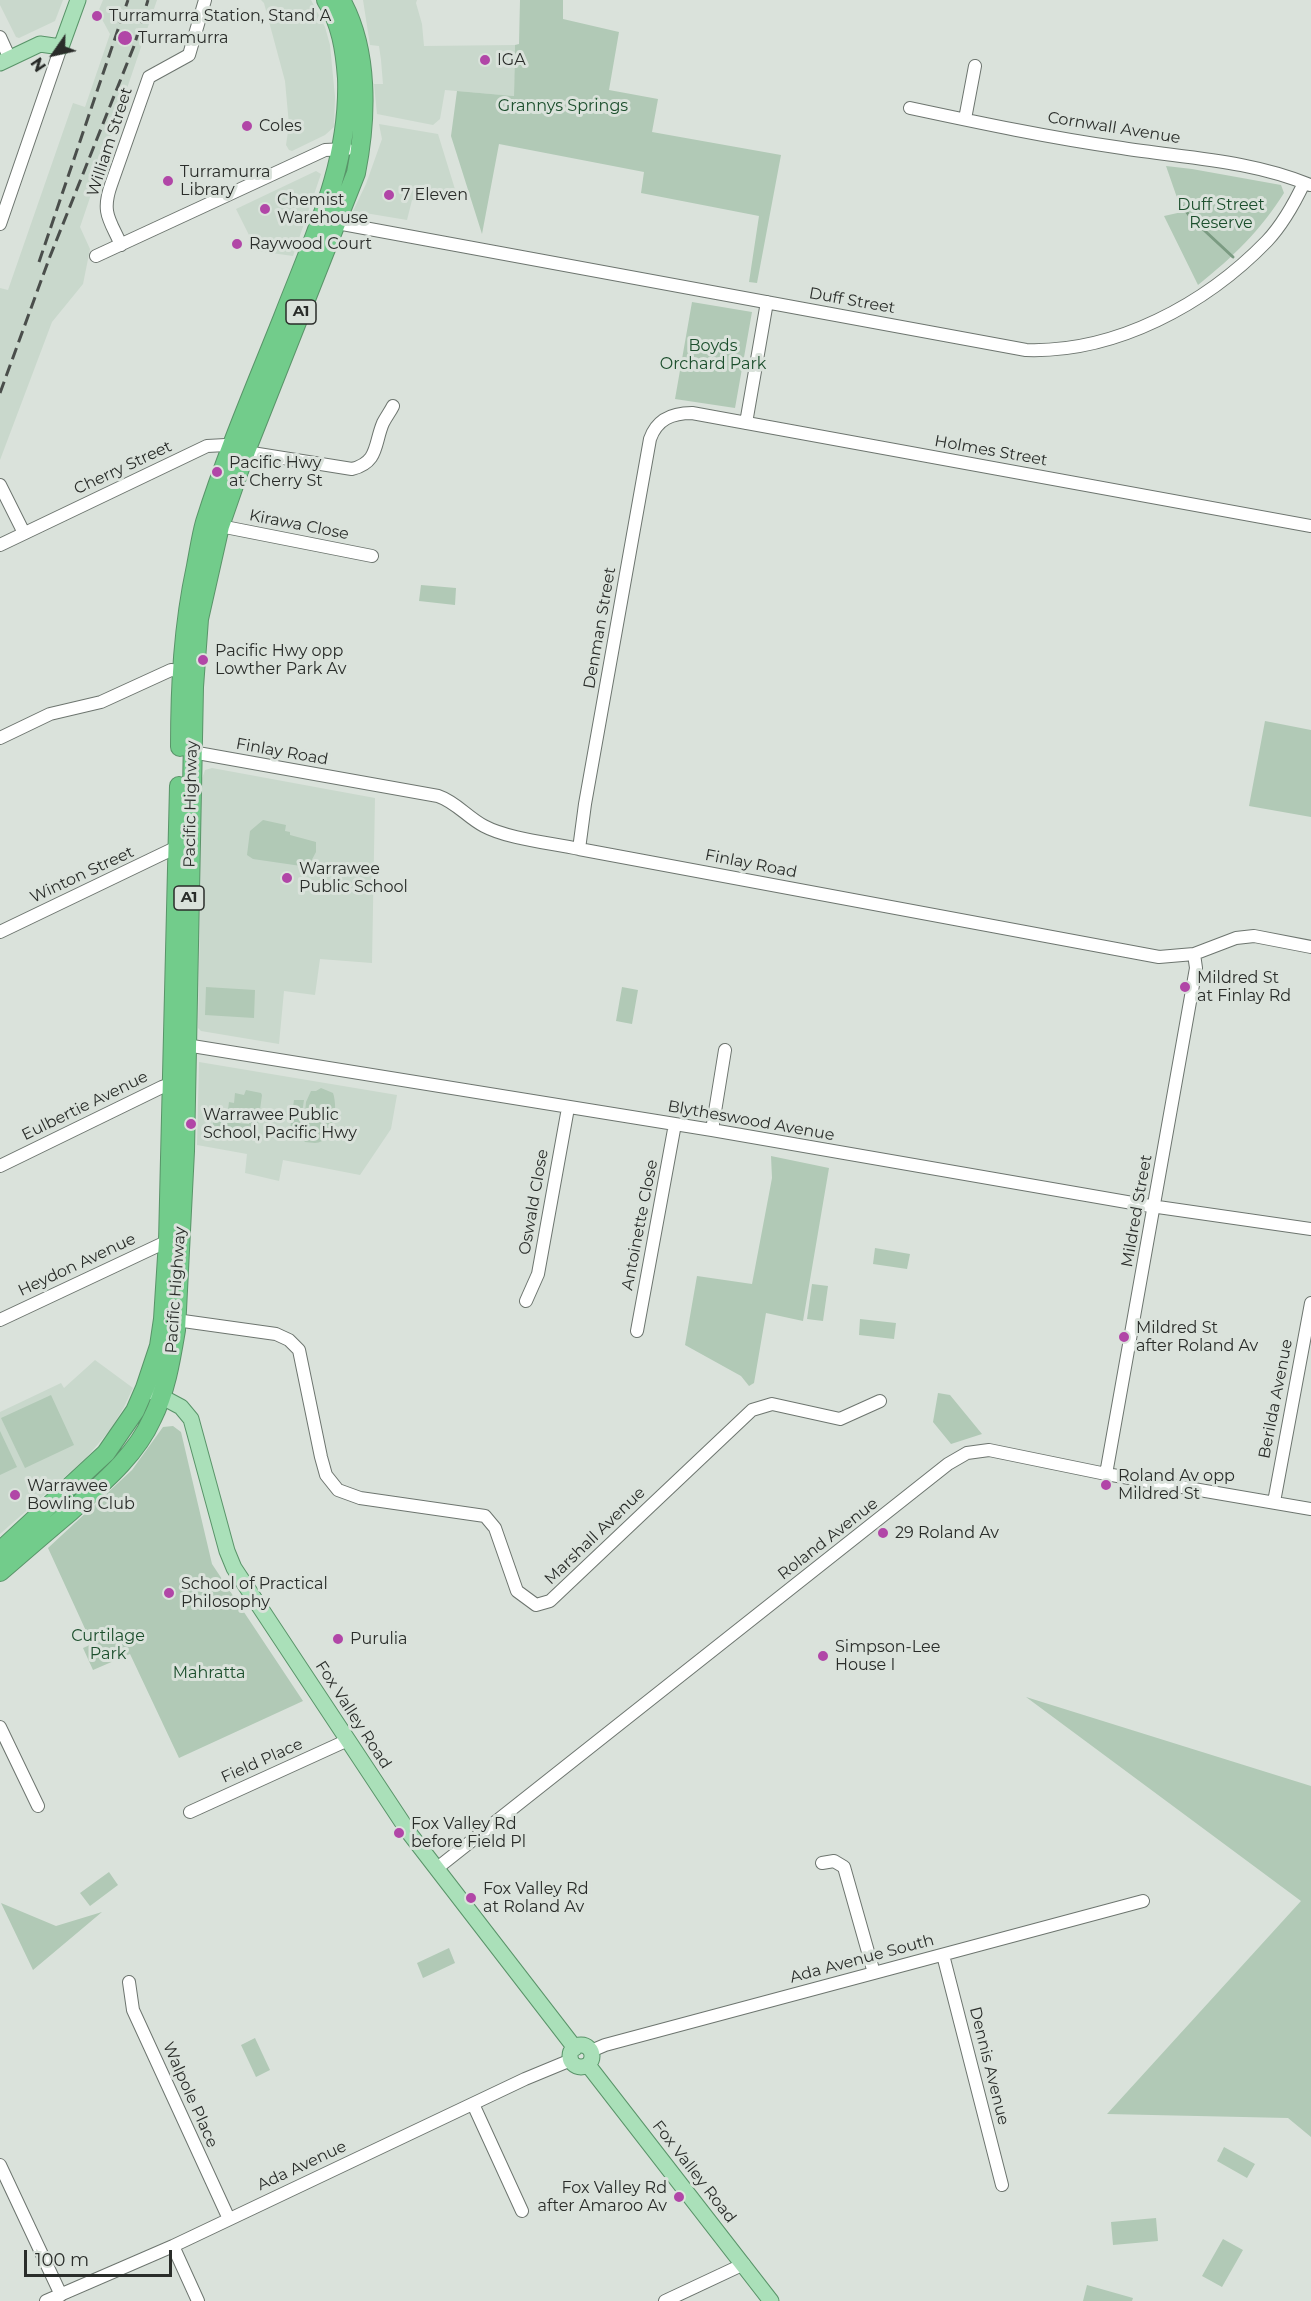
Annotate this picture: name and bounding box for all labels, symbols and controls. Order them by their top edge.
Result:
place label: Turramurra Station, Stand A [109,6,331,26]
marker: Turramurra Station, Stand A [90,9,104,23]
north arrow [24,24,84,84]
place label: Turramurra [138,28,228,48]
marker: Turramurra [116,29,134,47]
place label: IGA [497,50,526,70]
marker: IGA [478,53,492,67]
text: N [27,54,50,75]
street label: William Street [83,85,137,199]
park label: Grannys Springs [498,96,628,116]
street label: Cornwall Avenue [1046,108,1182,148]
place label: Coles [259,116,302,136]
marker: Coles [240,119,254,133]
place label: Turramurra Library [180,162,270,200]
marker: Turramurra Library [161,174,175,188]
place label: 7 Eleven [401,185,468,205]
marker: 7 Eleven [382,188,396,202]
place label: Chemist Warehouse [277,190,368,228]
park label: Duff Street Reserve [1177,195,1265,233]
marker: Chemist Warehouse [258,202,272,216]
place label: Raywood Court [249,234,372,254]
marker: Raywood Court [230,237,244,251]
street label: Duff Street [807,284,897,318]
road number: A1 [286,300,316,324]
park label: Boyds Orchard Park [660,336,766,374]
street label: Holmes Street [933,432,1049,470]
street label: Cherry Street [71,437,175,499]
place label: Pacific Hwy at Cherry St [229,453,323,491]
marker: Pacific Hwy at Cherry St [210,465,224,479]
street label: Kirawa Close [247,506,351,544]
street label: Denman Street [580,566,620,690]
place label: Pacific Hwy opp Lowther Park Av [215,641,346,679]
marker: Pacific Hwy opp Lowther Park Av [196,653,210,667]
street label: Finlay Road [234,734,330,770]
street label: Pacific Highway [180,740,202,868]
street label: Winton Street [27,843,137,907]
street label: Finlay Road [703,846,799,882]
place label: Warrawee Public School [299,859,408,897]
marker: Warrawee Public School [280,871,294,885]
road number: A1 [174,886,204,910]
place label: Mildred St at Finlay Rd [1197,968,1291,1006]
marker: Mildred St at Finlay Rd [1178,980,1192,994]
street label: Eulbertie Avenue [19,1067,151,1145]
street label: Blytheswood Avenue [666,1097,836,1145]
place label: Warrawee Public School, Pacific Hwy [203,1105,357,1143]
marker: Warrawee Public School, Pacific Hwy [184,1117,198,1131]
street label: Oswald Close [515,1148,553,1256]
street label: Mildred Street [1118,1153,1156,1269]
street label: Antoinette Close [618,1158,662,1292]
street label: Pacific Highway [162,1226,190,1354]
street label: Heydon Avenue [15,1229,139,1301]
place label: Mildred St after Roland Av [1136,1318,1258,1356]
marker: Mildred St after Roland Av [1117,1330,1131,1344]
street label: Berilda Avenue [1255,1338,1297,1460]
place label: Roland Av opp Mildred St [1118,1466,1235,1504]
place label: Warrawee Bowling Club [27,1476,135,1514]
marker: Roland Av opp Mildred St [1099,1478,1113,1492]
street label: Marshall Avenue [541,1483,649,1589]
marker: Warrawee Bowling Club [8,1488,22,1502]
street label: Roland Avenue [774,1494,882,1584]
place label: 29 Roland Av [895,1523,999,1543]
marker: 29 Roland Av [876,1526,890,1540]
place label: School of Practical Philosophy [181,1574,328,1612]
marker: School of Practical Philosophy [162,1586,176,1600]
park label: Curtilage Park [71,1626,145,1664]
place label: Purulia [350,1629,407,1649]
marker: Purulia [331,1632,345,1646]
place label: Simpson-Lee House I [835,1637,940,1675]
marker: Simpson-Lee House I [816,1649,830,1663]
street label: Fox Valley Road [311,1657,395,1773]
park label: Mahratta [173,1663,245,1683]
street label: Field Place [218,1734,306,1788]
place label: Fox Valley Rd before Field Pl [411,1814,526,1852]
marker: Fox Valley Rd before Field Pl [392,1826,406,1840]
place label: Fox Valley Rd at Roland Av [483,1879,589,1917]
marker: Fox Valley Rd at Roland Av [464,1891,478,1905]
street label: Ada Avenue South [788,1931,936,1987]
street label: Dennis Avenue [965,2005,1013,2127]
street label: Walpole Place [158,2039,222,2151]
street label: Fox Valley Road [648,2117,740,2227]
street label: Ada Avenue [254,2137,350,2195]
place label: Fox Valley Rd after Amaroo Av [538,2178,667,2216]
marker: Fox Valley Rd after Amaroo Av [672,2190,686,2204]
scale bar [27,2238,176,2276]
text: 100 m [35,2249,89,2271]

